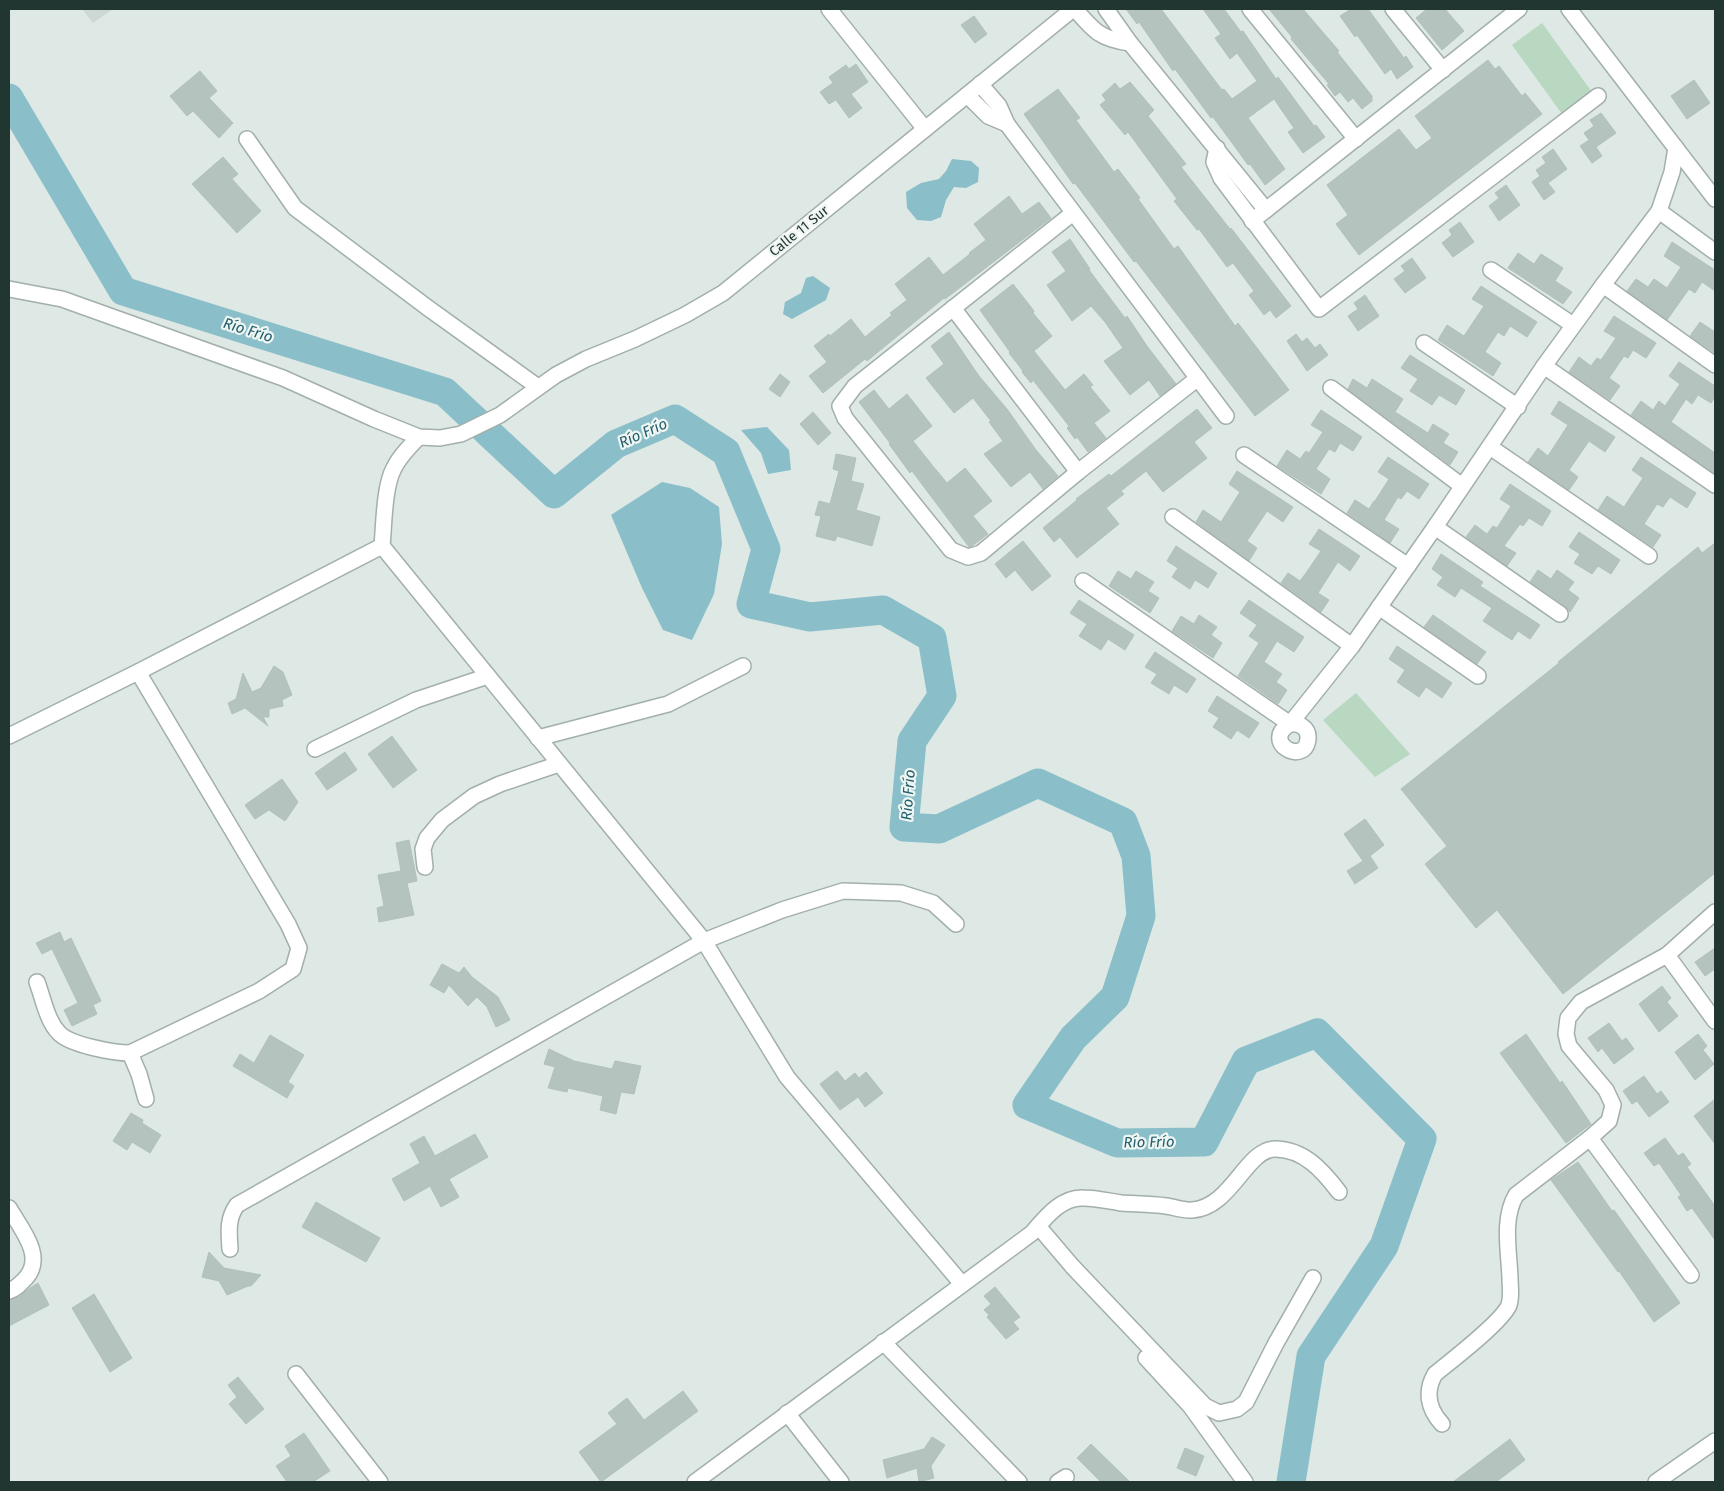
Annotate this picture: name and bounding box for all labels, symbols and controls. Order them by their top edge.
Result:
street label: Calle 11 Sur [766,202,833,260]
water label: Río Frío [221,314,275,346]
water label: Río Frío [616,414,670,452]
water label: Río Frío [897,769,919,821]
water label: Río Frío [1123,1133,1175,1151]

